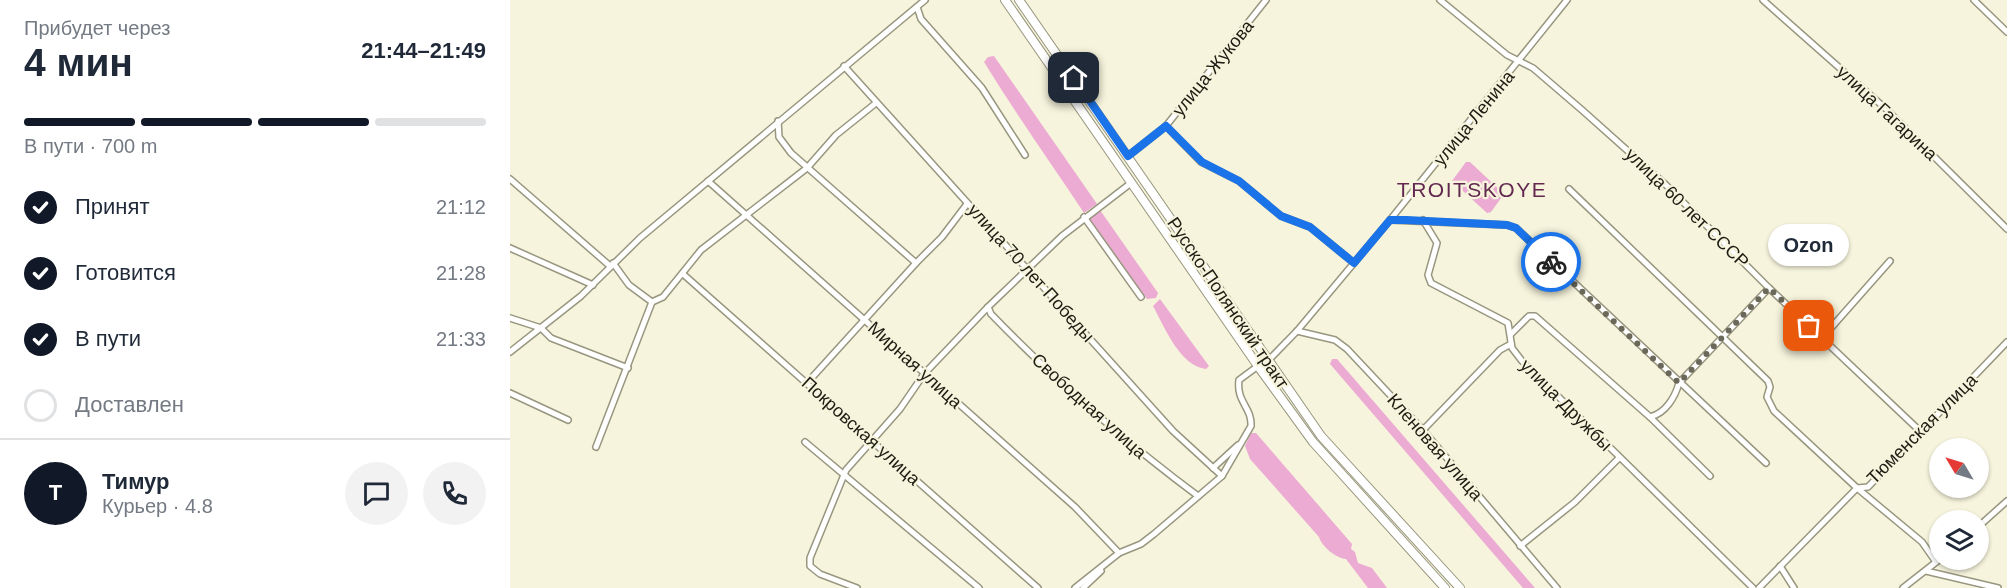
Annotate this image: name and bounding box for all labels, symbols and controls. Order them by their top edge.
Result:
street label: улица Жукова [1168,15,1258,120]
text: Прибудет через [24,17,170,39]
text: 21:44–21:49 [361,38,486,63]
text: 4 мин [24,41,133,84]
pin [1048,52,1099,103]
icon: home [1057,61,1090,94]
street label: улица Гагарина [1833,62,1942,165]
street label: улица Ленина [1430,66,1519,169]
text: В пути · 700 m [24,135,157,157]
street label: улица 60 лет СССР [1621,144,1753,272]
district label: TROITSKOYE [1397,178,1547,201]
icon: check [24,191,57,224]
text: Принят [75,194,149,219]
text: 21:12 [436,196,486,218]
street label: улица 70 лет Победы [964,200,1098,346]
street label: Русско-Полянский тракт [1163,214,1293,392]
callout: Ozon [1768,224,1850,266]
courier [1521,232,1581,292]
text: Ozon [1784,234,1834,256]
icon: bike [1535,246,1568,279]
icon: check [24,257,57,290]
text: Готовится [75,260,176,285]
text: 21:28 [436,262,486,284]
pin [1783,300,1834,351]
icon: bag [1792,309,1825,342]
street label: Мирная улица [864,318,967,413]
icon: check [24,323,57,356]
text: В пути [75,326,141,351]
text: 21:33 [436,328,486,350]
street label: Свободная улица [1028,349,1151,463]
street label: улица Дружбы [1516,355,1616,455]
street label: Тюменская улица [1863,369,1982,488]
street label: Покровская улица [798,373,925,490]
street label: Кленовая улица [1383,390,1487,505]
text: Доставлен [75,392,184,417]
north arrow [1929,438,1989,498]
map controls [1929,438,1989,570]
button: chat [345,462,408,525]
button: phone [423,462,486,525]
text: Тимур [102,469,170,494]
text: Т [49,480,62,505]
text: Курьер · 4.8 [102,495,213,517]
button: layers [1929,510,1989,570]

